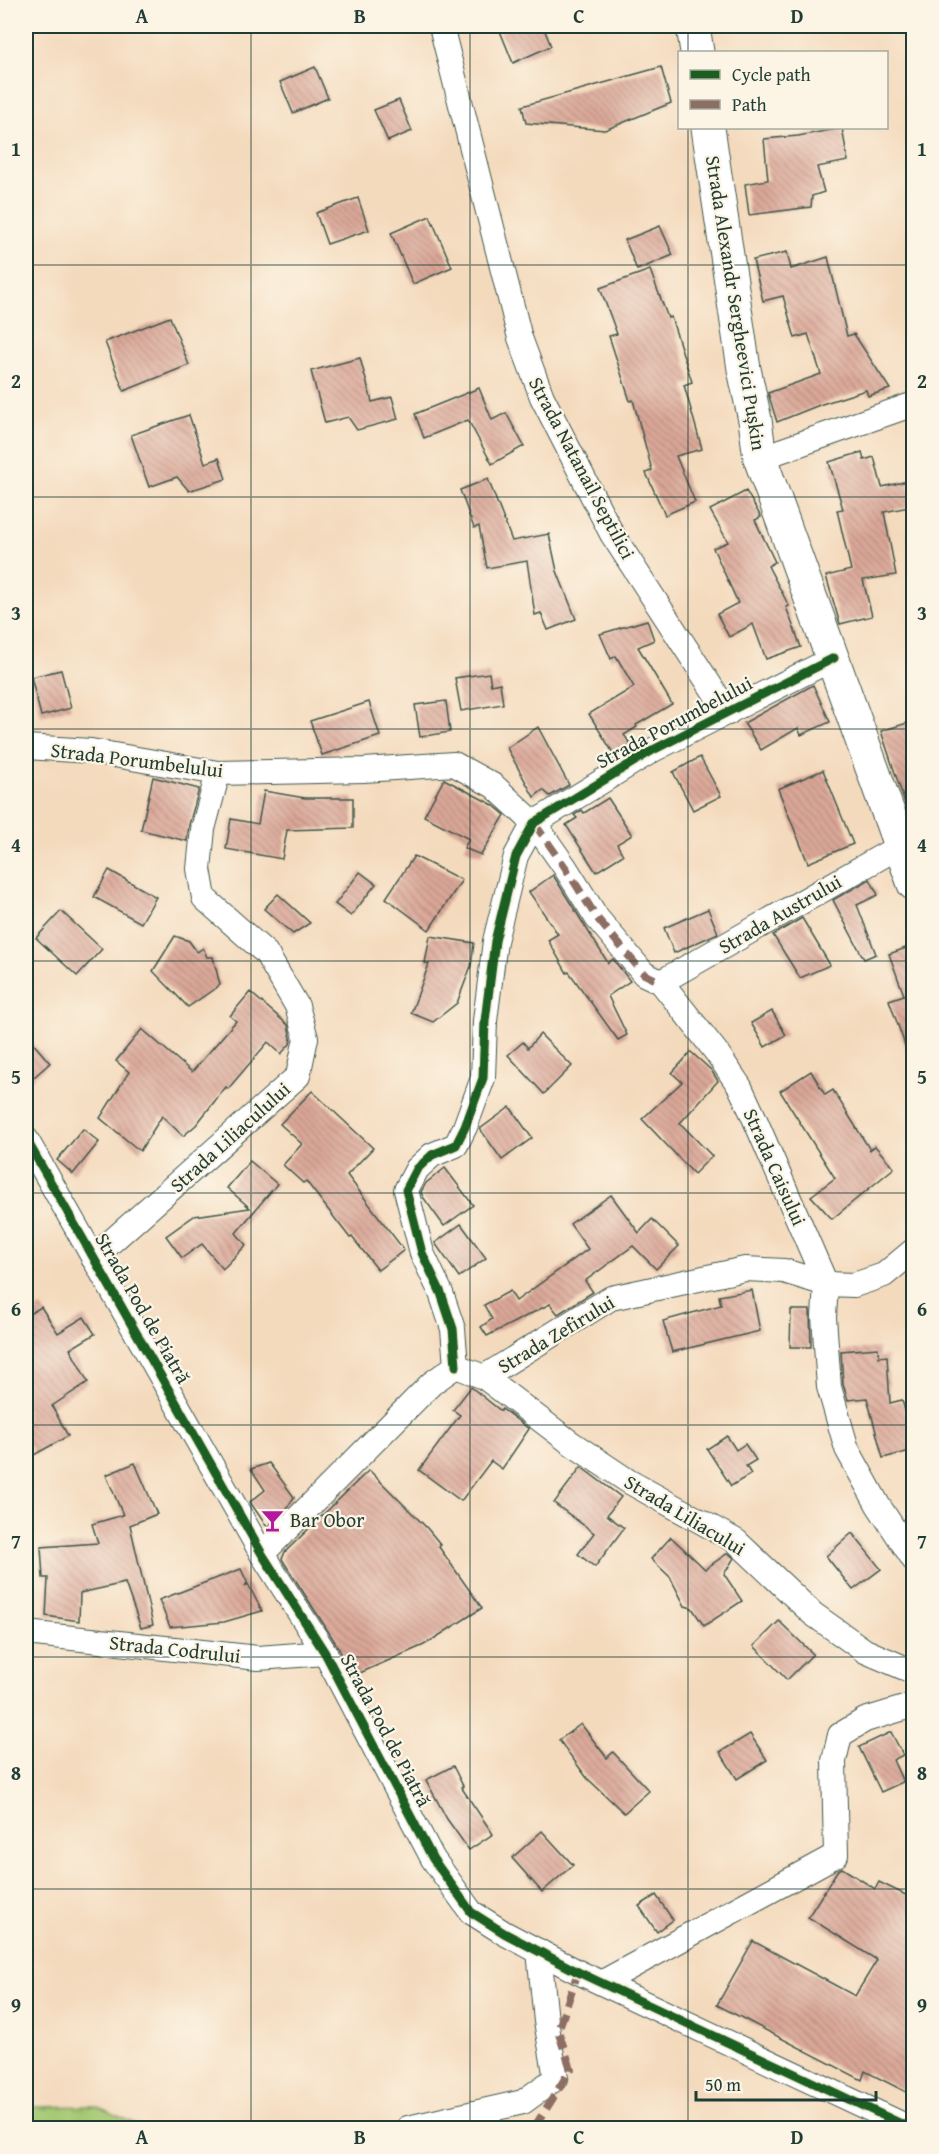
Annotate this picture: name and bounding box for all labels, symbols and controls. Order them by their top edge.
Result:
text: A [136,1,149,30]
text: B [354,1,366,30]
text: C [573,1,585,30]
text: D [790,1,804,30]
legend [678,51,888,129]
text: Cycle path [732,61,811,88]
text: Path [732,91,767,118]
text: 1 [11,134,21,163]
text: 1 [917,134,927,163]
street label: Strada Alexandr Sergheevici Pușkin [699,153,774,452]
text: 2 [11,366,21,395]
text: 2 [917,366,927,395]
street label: Strada Natanail Septilici [522,372,643,564]
text: 3 [11,598,21,627]
text: 3 [917,598,927,627]
street label: Strada Porumbelului [590,668,757,775]
street label: Strada Porumbelului [49,735,225,785]
text: 4 [11,830,21,859]
text: 4 [917,830,927,859]
street label: Strada Austrului [713,866,847,961]
text: 5 [11,1062,21,1091]
text: 5 [917,1062,927,1091]
street label: Strada Liliaculului [163,1074,297,1199]
street label: Strada Caisului [737,1104,814,1230]
street label: Strada Pod de Piatră [88,1227,199,1389]
street label: Strada Zefirului [492,1287,620,1380]
text: 6 [11,1294,21,1323]
text: 6 [917,1294,927,1323]
street label: Strada Liliacului [619,1467,752,1562]
place label: Bar Obor [290,1505,364,1534]
bar icon: Bar Obor [259,1507,285,1533]
text: 7 [11,1526,21,1555]
text: 7 [917,1526,927,1555]
street label: Strada Codrului [108,1627,242,1670]
street label: Strada Pod de Piatră [334,1648,439,1812]
text: 8 [11,1758,21,1787]
text: 8 [917,1758,927,1787]
text: 9 [11,1990,21,2019]
text: 9 [917,1990,927,2019]
scale bar [696,2064,876,2102]
text: 50 m [705,2071,741,2098]
text: A [136,2122,149,2151]
text: B [354,2122,366,2151]
text: C [573,2122,585,2151]
text: D [790,2122,804,2151]

